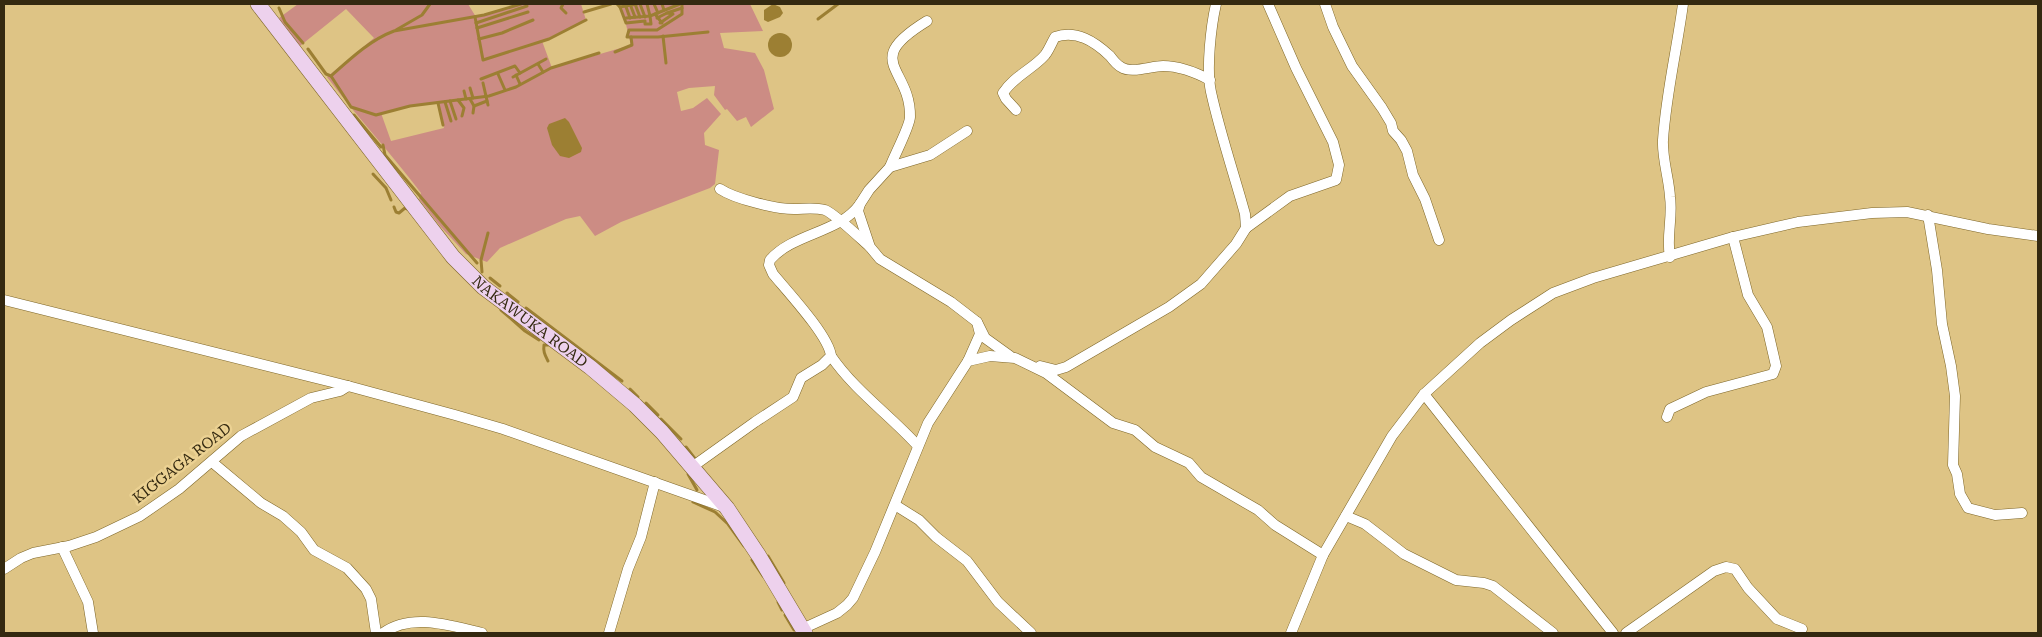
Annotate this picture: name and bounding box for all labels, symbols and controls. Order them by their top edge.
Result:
street label: NAKAWUKA ROAD [468,272,591,371]
street label: KIGGAGA ROAD [129,419,235,507]

